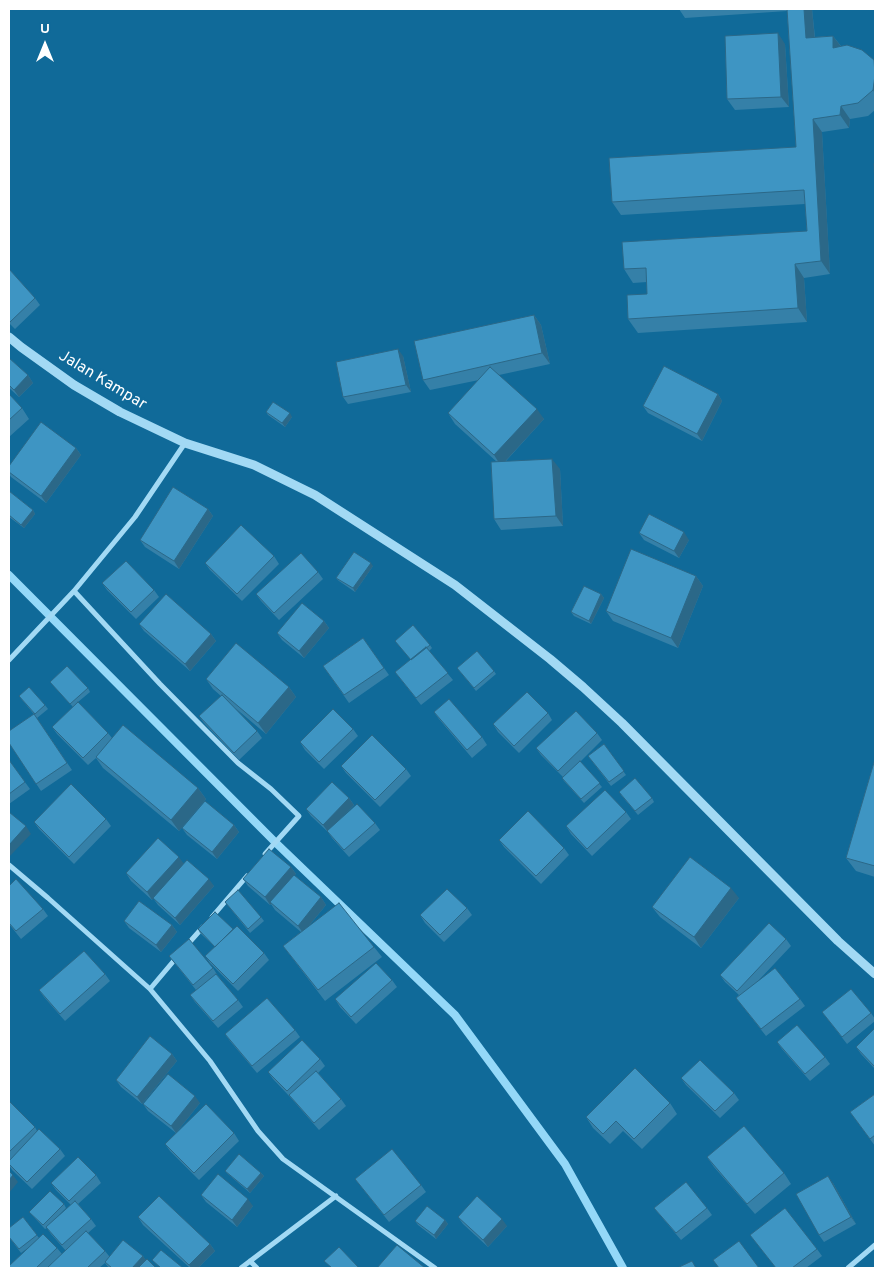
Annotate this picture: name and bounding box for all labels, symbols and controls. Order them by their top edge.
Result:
north arrow [20,20,70,70]
text: U [40,21,50,38]
street label: Jalan Kampar [54,347,150,415]

